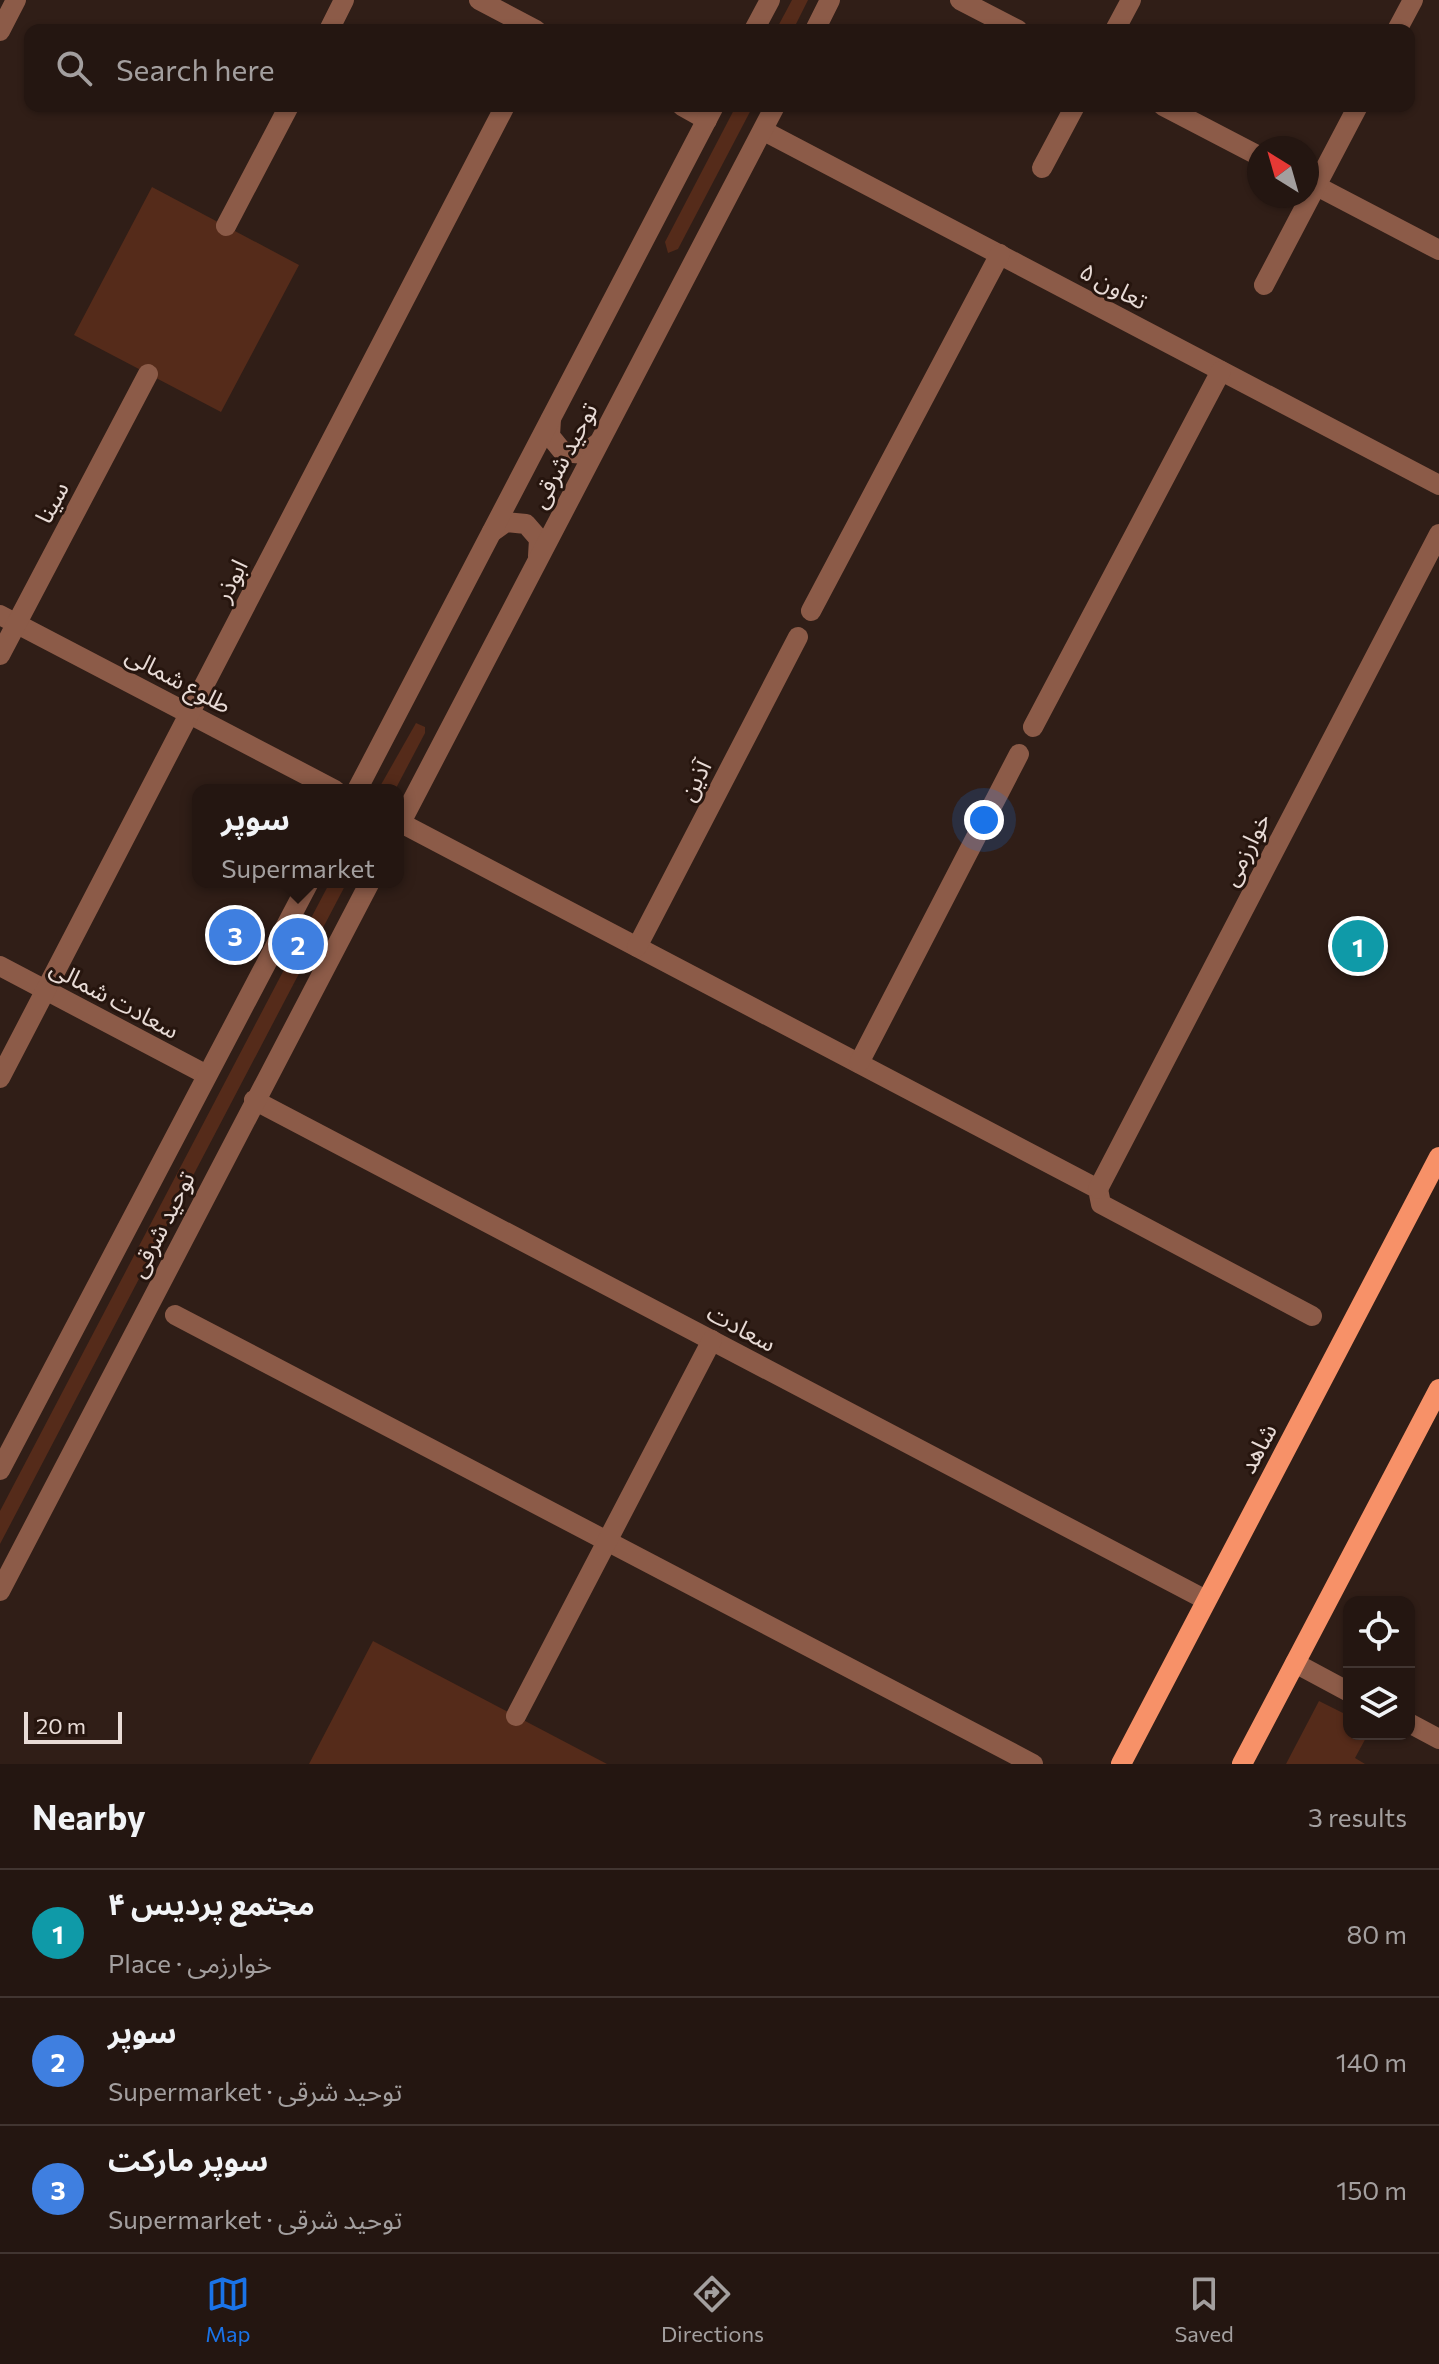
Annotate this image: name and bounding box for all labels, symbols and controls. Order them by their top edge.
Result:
search box [24,24,1415,112]
icon: search [52,46,96,90]
text: Search here [116,50,275,87]
north arrow [1247,136,1319,208]
street label: تعاون ۵ [1075,255,1153,316]
street label: توحید شرقی [523,397,604,513]
street label: سینا [28,476,74,528]
street label: ابوذر [207,554,254,607]
street label: طلوع شمالی [119,639,237,722]
street label: آذین [672,754,717,805]
popup [192,784,404,888]
text: سوپر [221,799,290,836]
your location [964,800,1004,840]
street label: خوارزمی [1214,808,1277,891]
text: Supermarket [221,852,375,883]
pin: 3 [209,905,261,965]
pin: 2 [272,914,324,974]
pin: 1 [1332,916,1384,976]
street label: سعادت شمالی [46,952,184,1044]
street label: توحید شرقی [122,1166,201,1282]
street label: سعادت [703,1297,781,1357]
street label: شاهد [1232,1418,1282,1478]
map controls [1343,1596,1415,1740]
button: locate [1343,1596,1415,1668]
button: layers [1343,1668,1415,1740]
scale bar [24,1708,122,1744]
text: 20 m [36,1712,86,1739]
text: Nearby [32,1795,146,1837]
text: 3 results [1308,1801,1407,1832]
text: مجتمع پردیس ۴ [108,1884,315,1921]
text: 1 [52,1918,64,1949]
text: 80 m [1347,1918,1407,1949]
text: Place · خوارزمی [108,1947,272,1978]
text: سوپر [108,2012,177,2049]
text: 2 [51,2046,65,2077]
text: 140 m [1336,2046,1407,2077]
text: Supermarket · توحید شرقی [108,2075,402,2106]
text: سوپر مارکت [108,2140,268,2177]
text: 3 [50,2174,66,2205]
text: 150 m [1336,2174,1407,2205]
text: Supermarket · توحید شرقی [108,2203,402,2234]
tab: Map [205,2272,251,2347]
tab: Directions [661,2272,764,2347]
tab: Saved [1174,2272,1234,2347]

